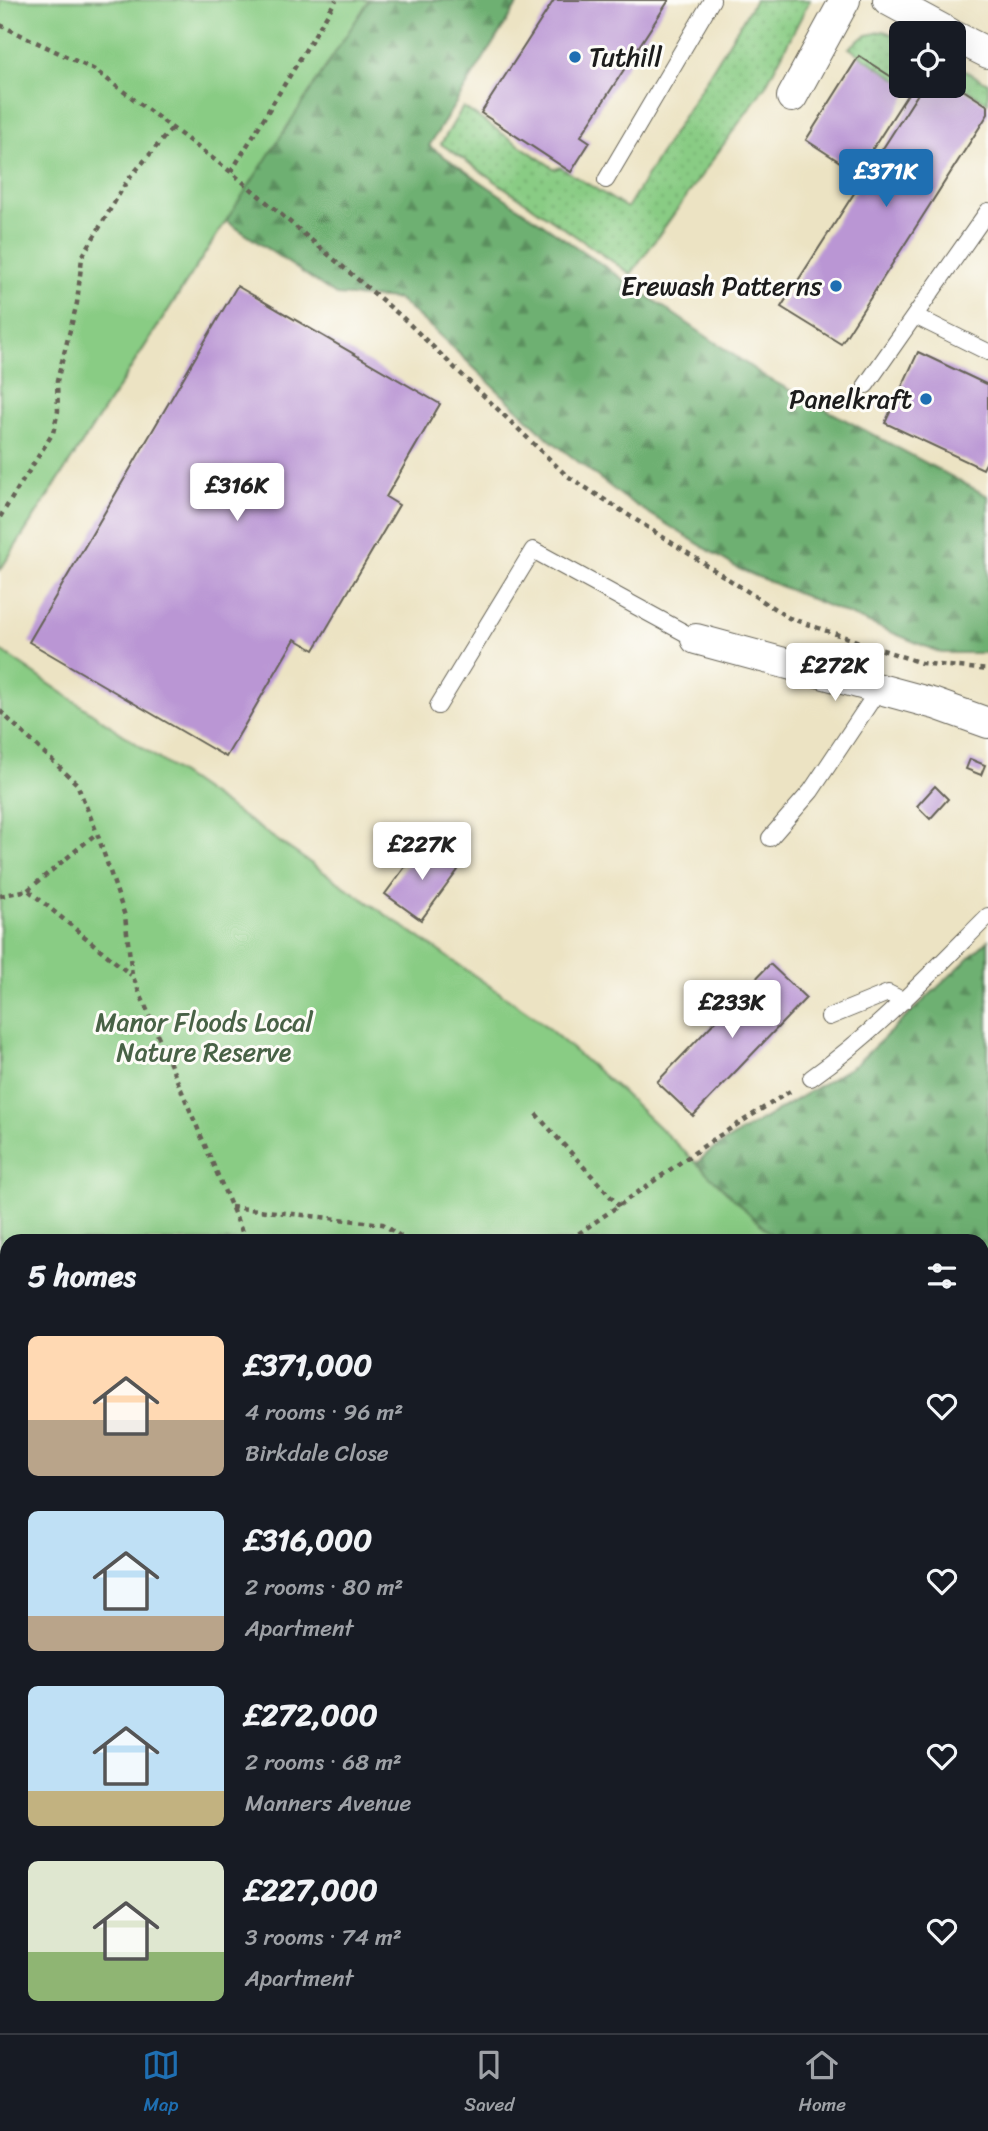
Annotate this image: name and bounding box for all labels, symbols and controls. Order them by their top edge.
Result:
map controls [889,21,966,98]
button: locate [889,21,966,98]
place label: Tuthill [589,34,663,80]
marker: Tuthill [567,49,583,65]
pin: £371K [837,150,935,209]
text: £371K [855,151,917,192]
place label: Erewash Patterns [621,263,823,309]
marker: Erewash Patterns [828,278,844,294]
place label: Panelkraft [789,376,912,422]
marker: Panelkraft [918,391,934,407]
pin: £316K [188,463,286,523]
text: £316K [206,465,268,506]
pin: £272K [786,644,884,703]
text: £272K [802,645,868,686]
pin: £227K [373,822,471,882]
text: £227K [389,824,455,865]
pin: £233K [683,981,781,1040]
text: £233K [700,982,764,1023]
park label: Manor Floods Local Nature Reserve [95,999,313,1075]
text: 5 homes [28,1249,136,1303]
icon: filters [923,1257,961,1295]
text: £371,000 [245,1338,372,1392]
icon: home [84,1364,168,1448]
icon: heart [923,1387,961,1425]
text: 4 rooms · 96 m² [245,1392,403,1433]
text: Birkdale Close [245,1433,389,1474]
text: £316,000 [245,1513,372,1567]
icon: home [84,1539,168,1623]
icon: heart [923,1562,961,1600]
text: 2 rooms · 80 m² [245,1567,403,1608]
text: Apartment [245,1608,354,1649]
text: £272,000 [245,1688,378,1742]
icon: home [84,1714,168,1798]
icon: heart [923,1737,961,1775]
text: 2 rooms · 68 m² [245,1742,402,1783]
text: Manners Avenue [245,1783,411,1824]
text: £227,000 [245,1863,378,1917]
icon: home [84,1889,168,1973]
icon: heart [923,1912,961,1950]
text: 3 rooms · 74 m² [245,1917,402,1958]
text: Apartment [245,1958,354,1999]
tab: Map [142,2046,180,2121]
tab: Saved [464,2046,514,2121]
tab: Home [798,2046,846,2121]

